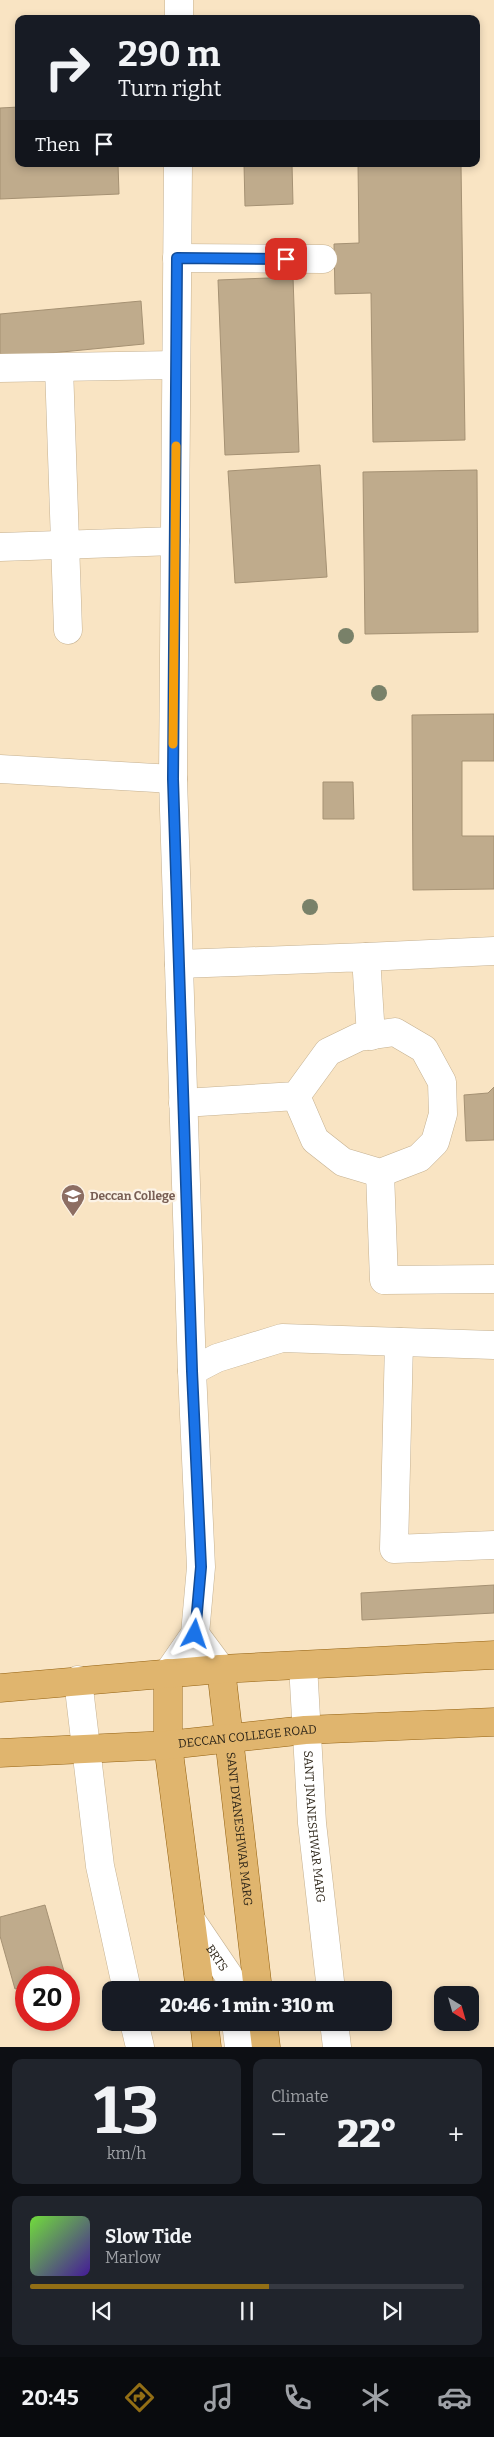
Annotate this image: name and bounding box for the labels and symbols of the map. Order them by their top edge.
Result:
pin [265,238,307,280]
school or university icon: Deccan College [60,1183,86,1217]
place label: Deccan College [90,1189,176,1203]
position arrow [168,1607,220,1659]
street label: DECCAN COLLEGE ROAD [177,1723,317,1751]
street label: SANT JNANESHWAR MARG [301,1750,328,1904]
street label: SANT DYANESHWAR MARG [224,1751,255,1907]
street label: BRTS [203,1942,231,1974]
speed limit sign: 20 [15,1966,80,2031]
north arrow [434,1986,479,2031]

